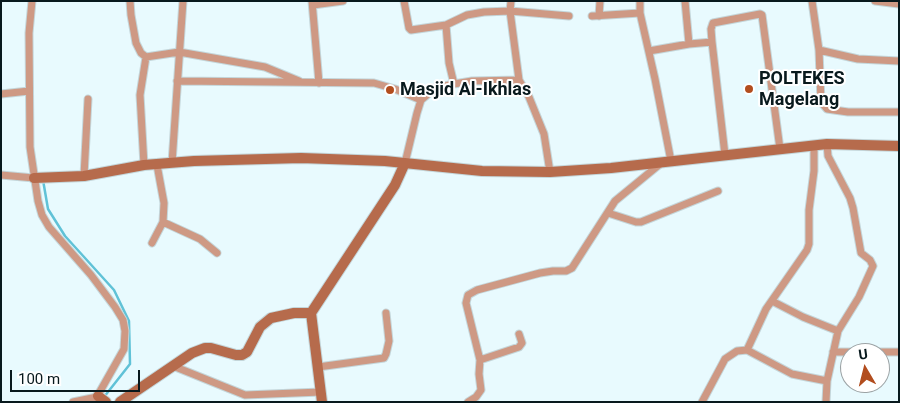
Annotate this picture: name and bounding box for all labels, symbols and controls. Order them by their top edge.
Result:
place label: POLTEKES Magelang [759,68,845,110]
place label: Masjid Al-Ikhlas [400,79,531,101]
marker: POLTEKES Magelang [743,83,755,95]
marker: Masjid Al-Ikhlas [384,84,396,96]
north arrow [840,343,890,393]
text: U [857,346,869,363]
scale bar [12,360,142,392]
text: 100 m [18,370,60,388]

